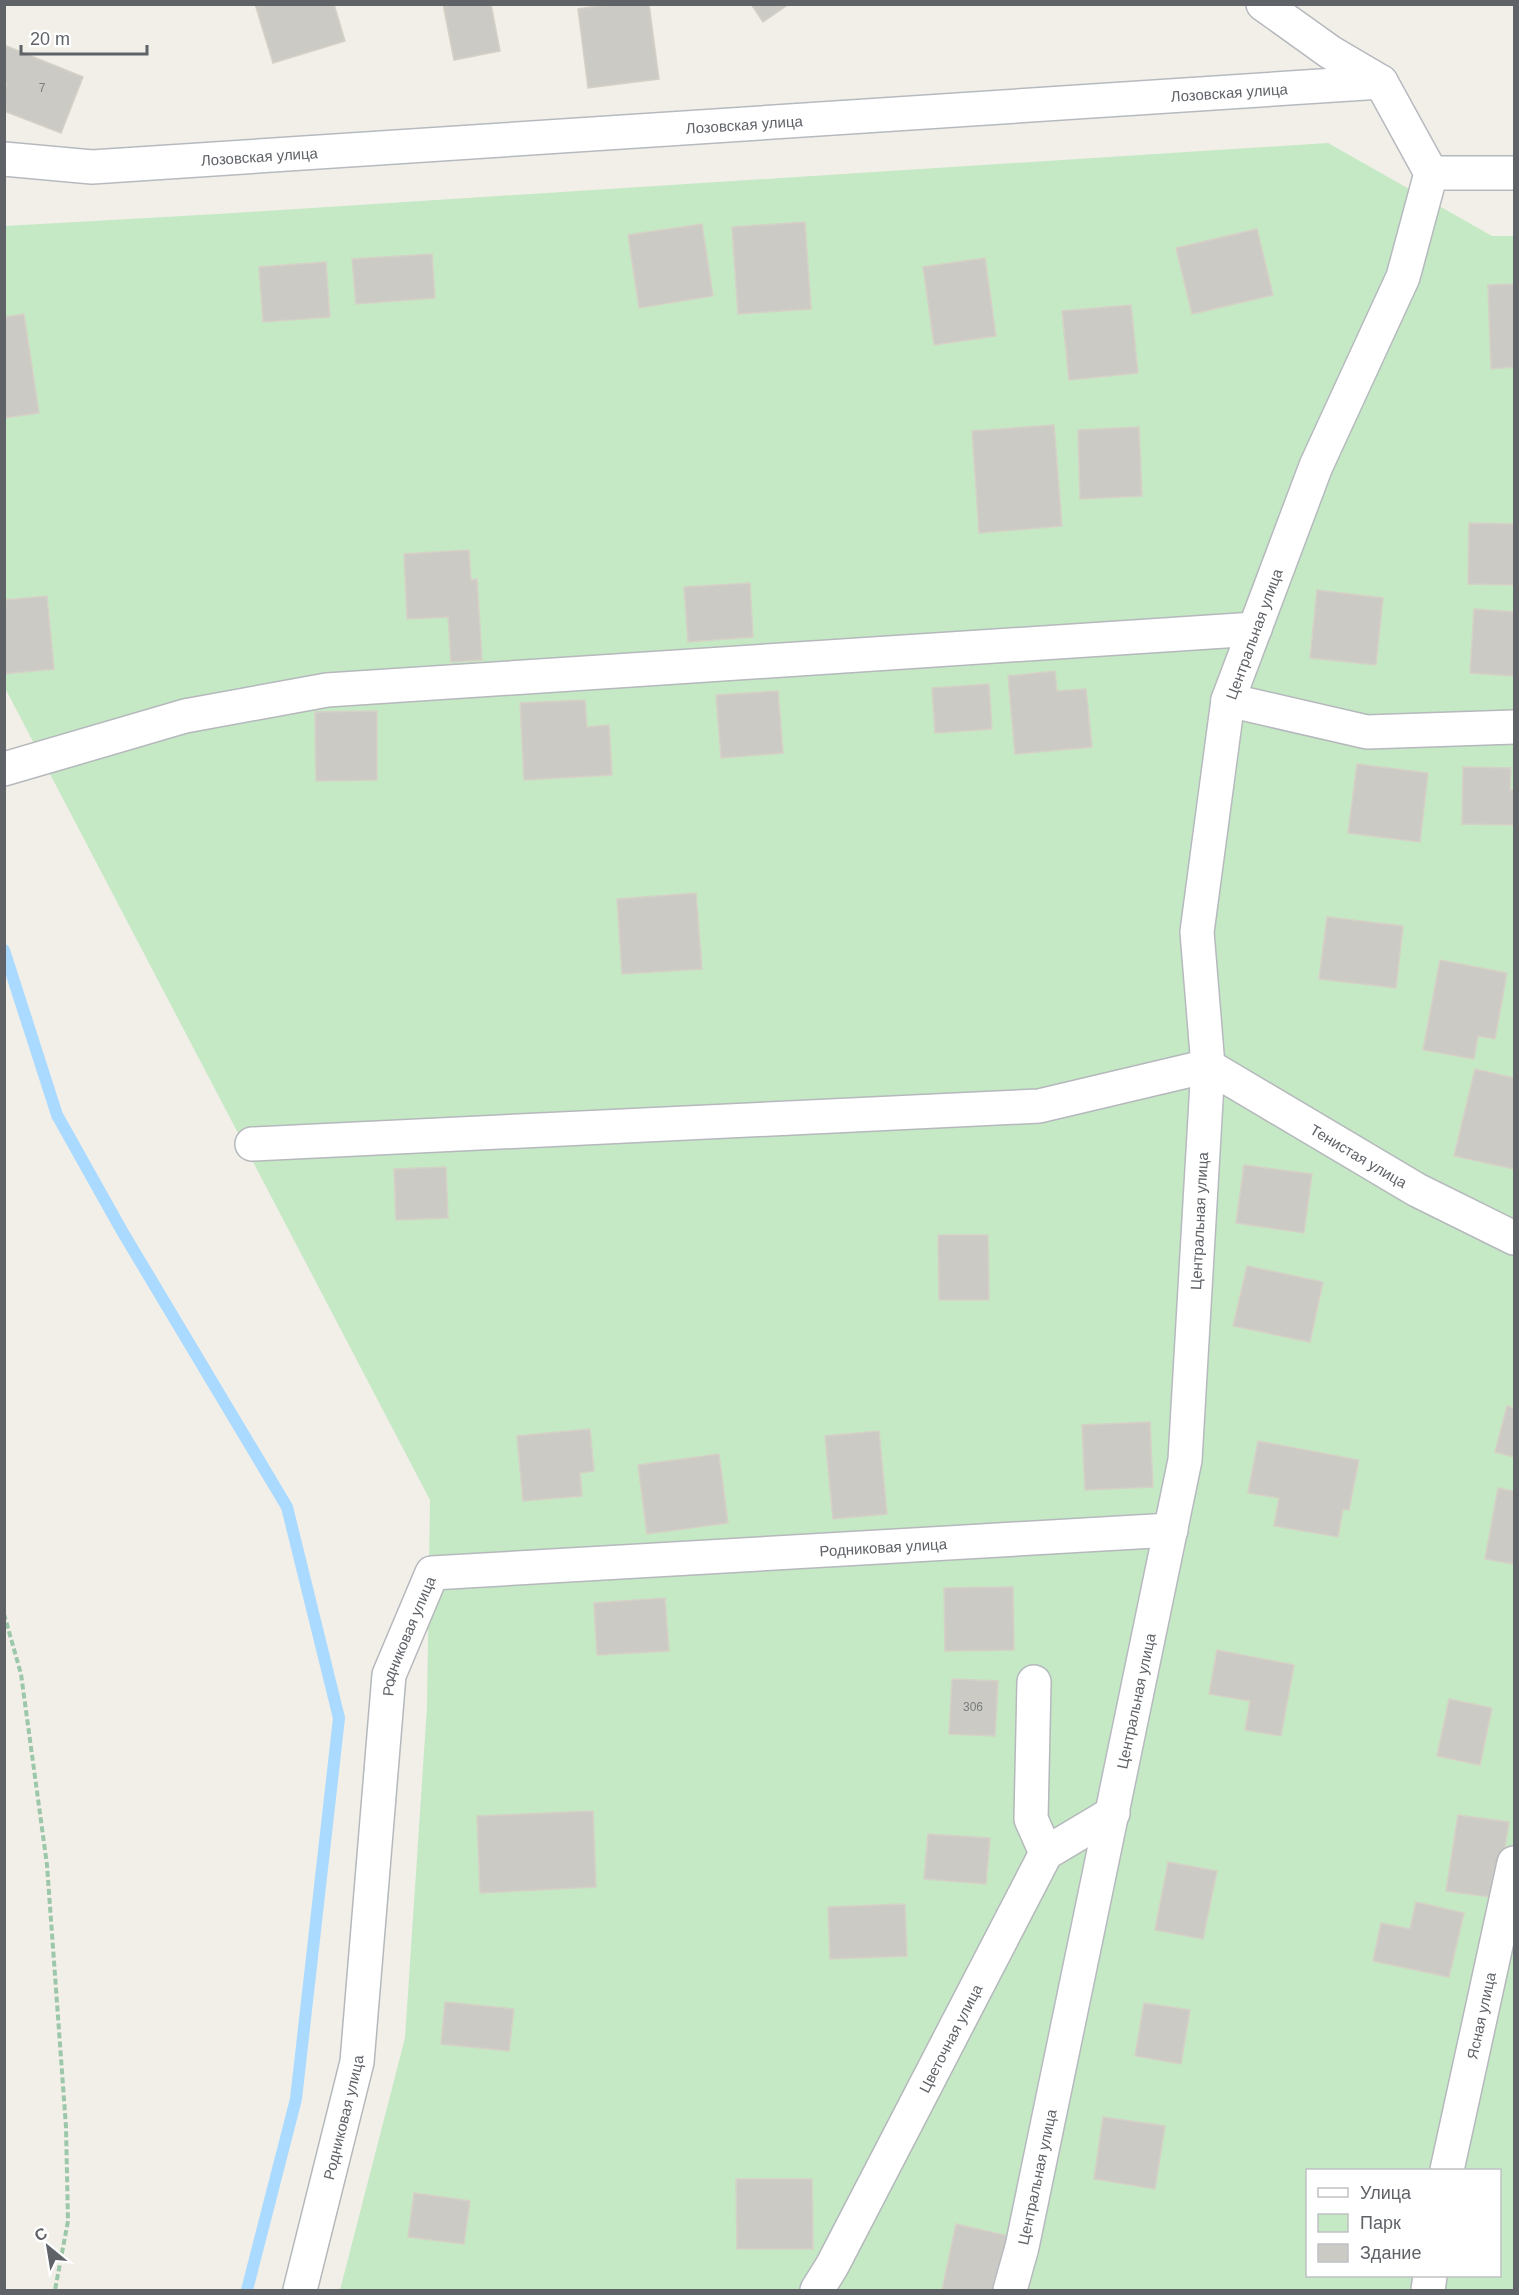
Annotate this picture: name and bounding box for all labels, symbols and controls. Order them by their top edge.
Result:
scale bar [21,18,147,56]
text: 20 m [30,29,70,49]
street label: Лозовская улица [1170,80,1289,104]
house number: 7 [39,81,46,95]
street label: Лозовская улица [685,112,804,136]
street label: Лозовская улица [200,144,319,168]
street label: Центральная улица [1222,566,1286,702]
street label: Тенистая улица [1307,1120,1411,1191]
street label: Центральная улица [1187,1151,1211,1290]
street label: Родниковая улица [819,1535,948,1559]
street label: Родниковая улица [379,1573,438,1697]
street label: Центральная улица [1113,1631,1159,1770]
house number: 306 [963,1700,983,1714]
street label: Ясная улица [1463,1970,1499,2061]
street label: Цветочная улица [915,1981,985,2095]
street label: Родниковая улица [319,2054,366,2181]
street label: Центральная улица [1014,2107,1060,2246]
legend [1306,2169,1501,2277]
text: Улица [1360,2183,1412,2203]
text: Парк [1360,2213,1401,2233]
north arrow [18,2217,78,2277]
text: С [31,2224,50,2245]
text: Здание [1360,2243,1421,2263]

